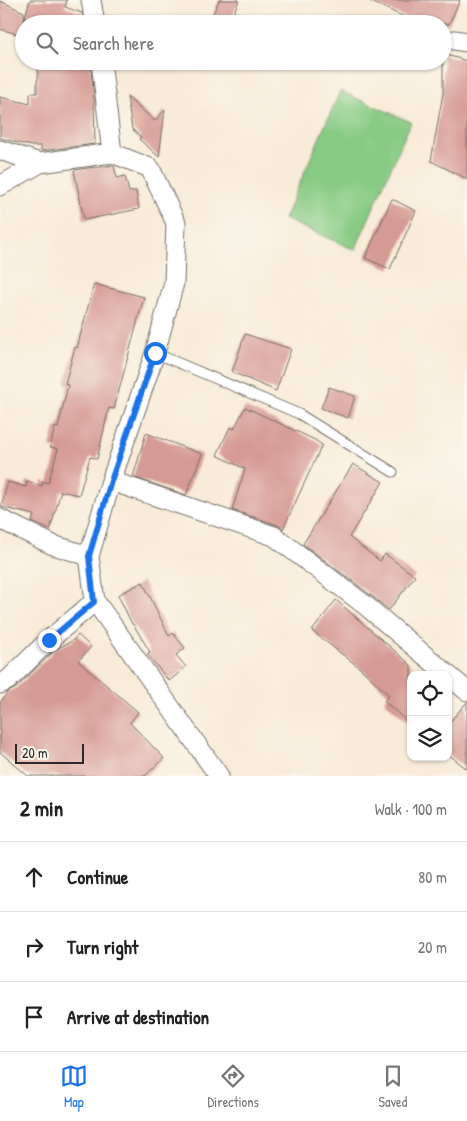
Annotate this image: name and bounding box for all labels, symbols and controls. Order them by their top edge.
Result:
search box [15,15,452,70]
icon: search [33,29,61,57]
text: Search here [73,30,154,56]
route start [144,342,167,365]
route end [38,629,61,652]
map controls [407,671,452,761]
button: locate [407,671,452,716]
button: layers [407,716,452,761]
scale bar [15,741,84,764]
text: 20 m [22,743,48,762]
text: 2 min [20,794,63,823]
text: Walk · 100 m [375,798,447,820]
icon: ahead [20,863,48,891]
text: Continue [67,864,128,890]
text: 80 m [418,866,447,888]
icon: right [20,933,48,961]
text: Turn right [67,934,138,960]
text: 20 m [418,936,447,958]
icon: arrive [20,1003,48,1031]
text: Arrive at destination [67,1004,209,1030]
tab: Map [60,1062,88,1111]
tab: Directions [207,1062,259,1111]
tab: Saved [379,1062,407,1111]

